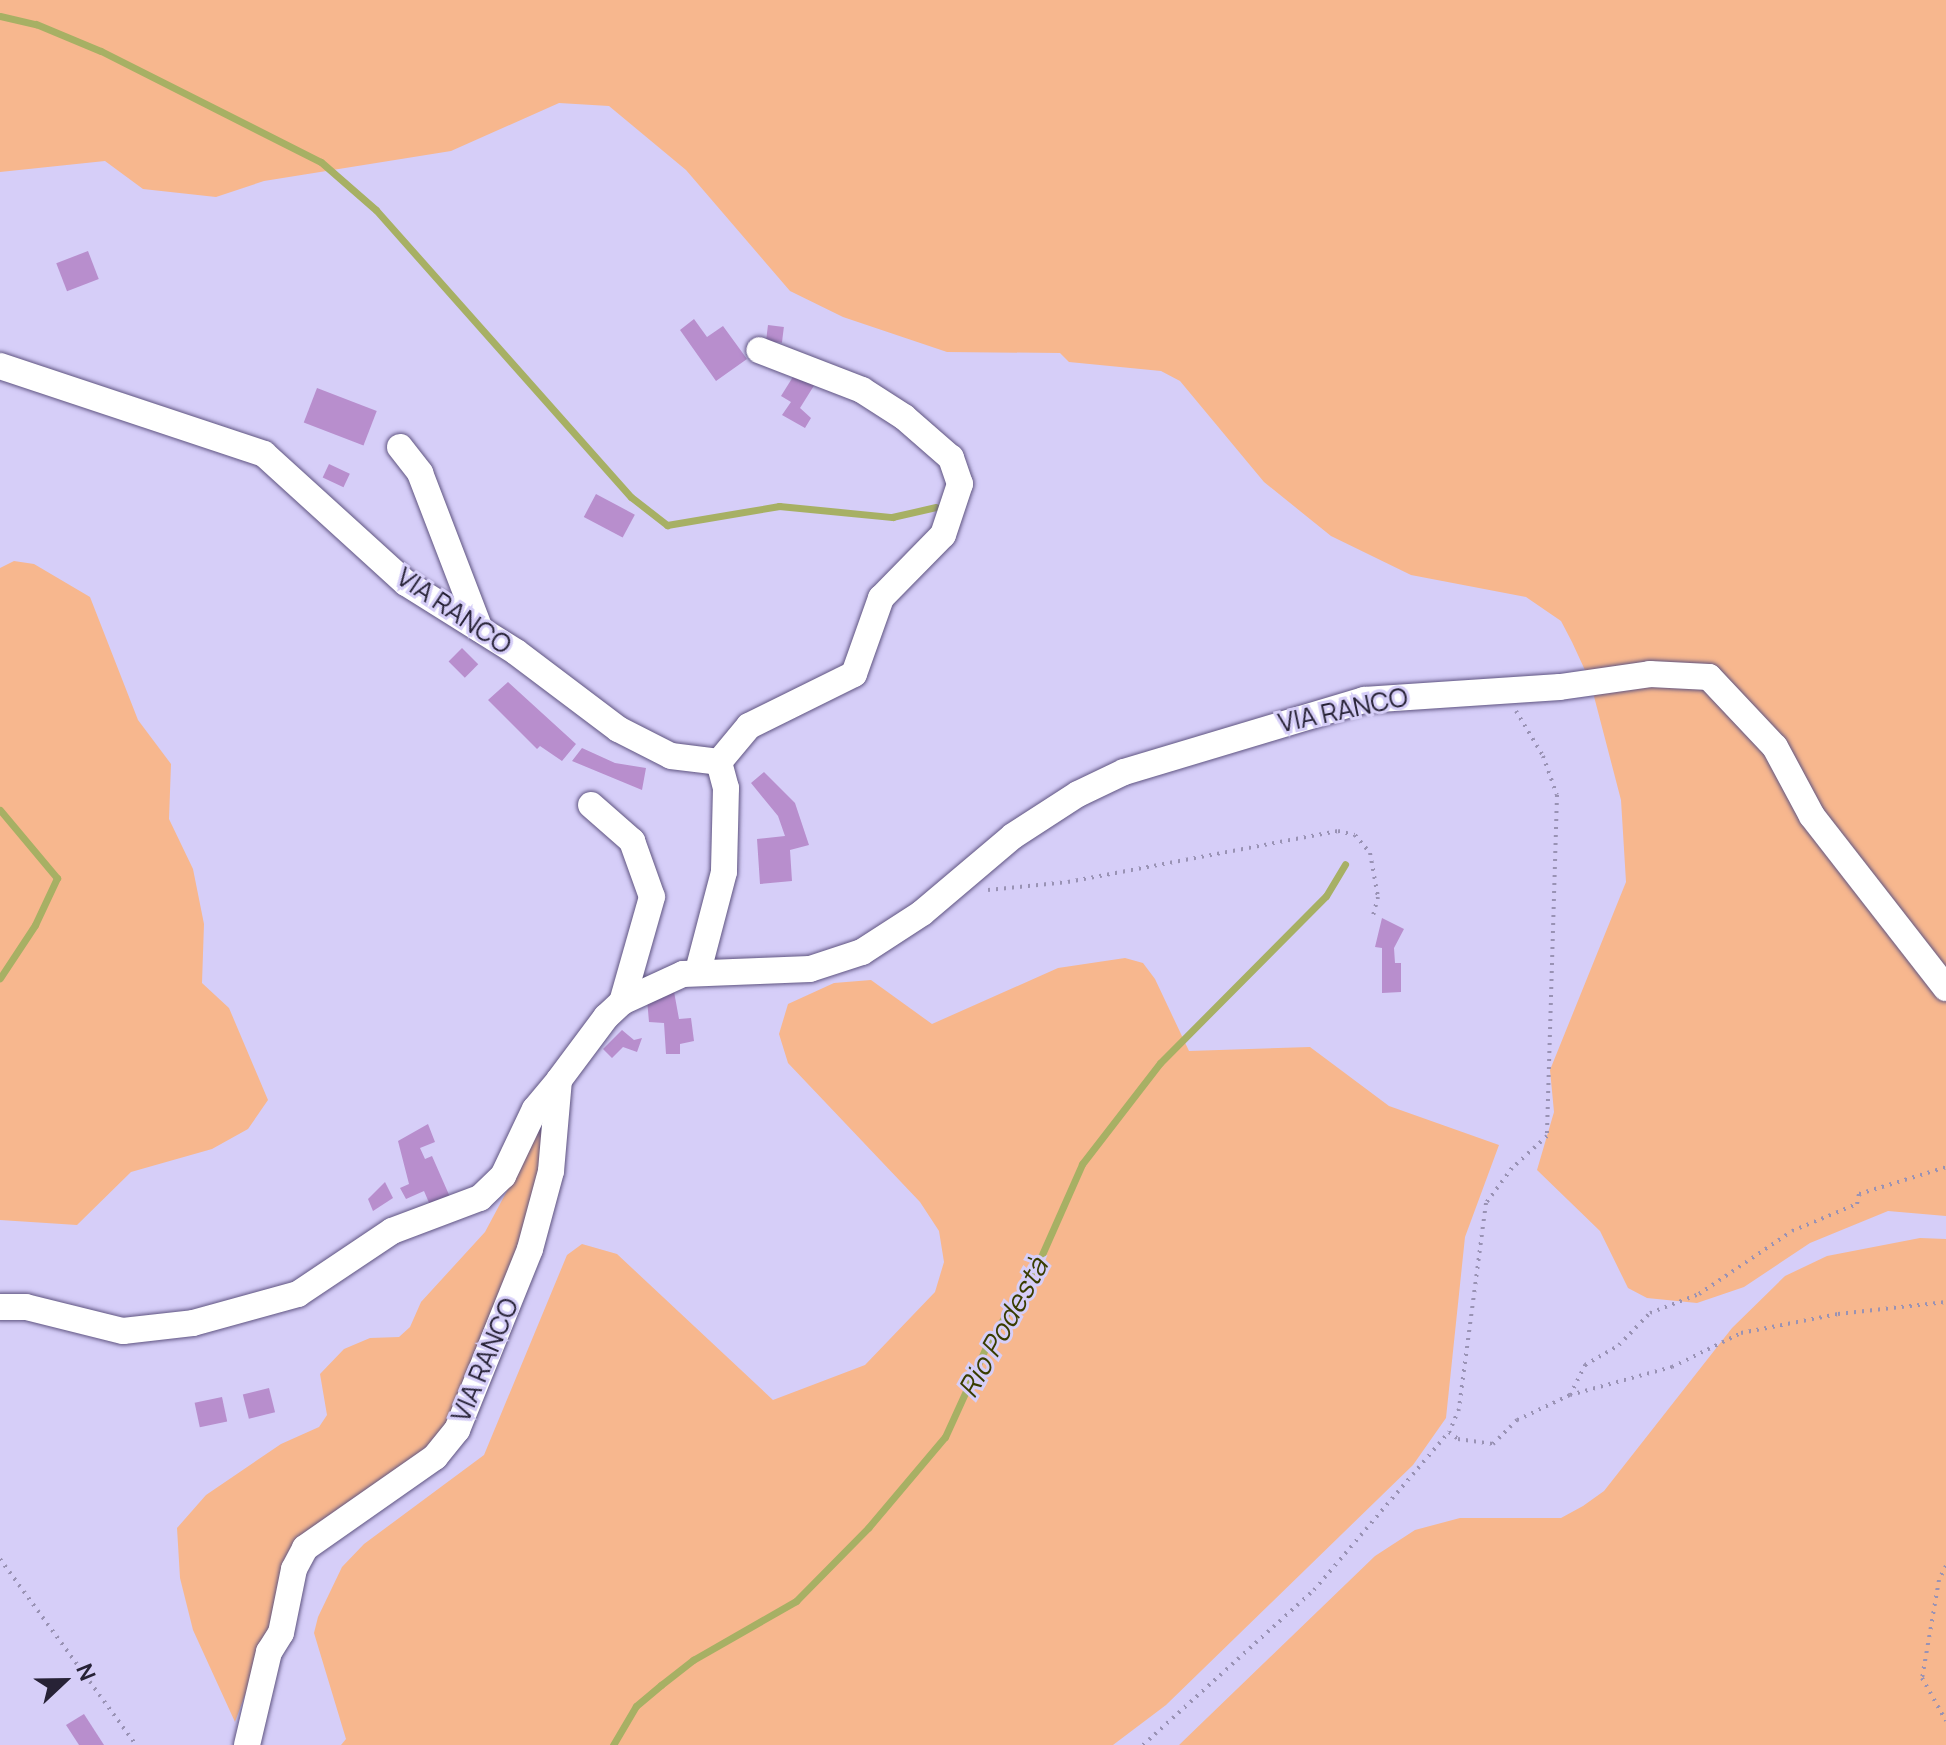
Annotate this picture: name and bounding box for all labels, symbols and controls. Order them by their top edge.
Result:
street label: VIA RANCO [391,561,517,661]
street label: VIA RANCO [1275,681,1411,739]
water label: Rio Podestà [950,1251,1054,1403]
street label: VIA RANCO [445,1293,525,1427]
north arrow [24,1641,104,1721]
text: N [69,1659,103,1685]

